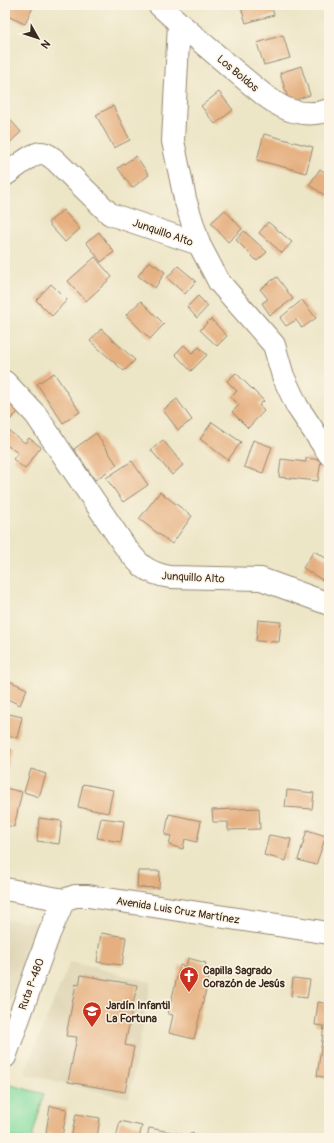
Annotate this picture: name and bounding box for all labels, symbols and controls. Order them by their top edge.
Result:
north arrow [18,18,58,58]
text: N [38,37,53,51]
street label: Los Boldos [214,52,261,95]
street label: Junquillo Alto [131,216,195,249]
street label: Junquillo Alto [161,569,225,586]
street label: Avenida Luis Cruz Martínez [115,894,241,927]
street label: Ruta P-480 [16,957,47,1012]
place label: Capilla Sagrado Corazón de Jesús [203,964,285,990]
church icon: Capilla Sagrado Corazón de Jesús [178,965,200,993]
place label: Jardín Infantil La Fortuna [106,999,171,1025]
school or university icon: Jardín Infantil La Fortuna [81,1000,103,1028]

